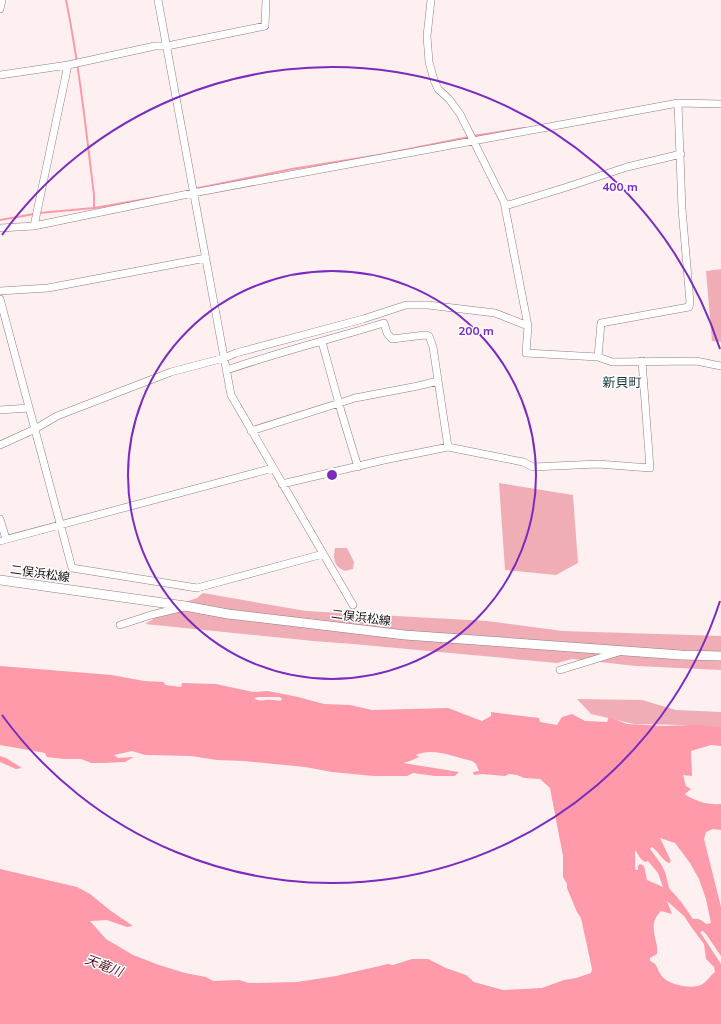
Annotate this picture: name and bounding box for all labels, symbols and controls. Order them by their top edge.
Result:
text: 400 m [602,179,638,194]
text: 200 m [458,323,494,338]
district label: 新貝町 [602,374,642,390]
centre of rings [325,468,339,482]
street label: 二俣浜松線 [9,561,71,585]
street label: 二俣浜松線 [330,606,392,628]
water label: 天竜川 [83,951,127,980]

